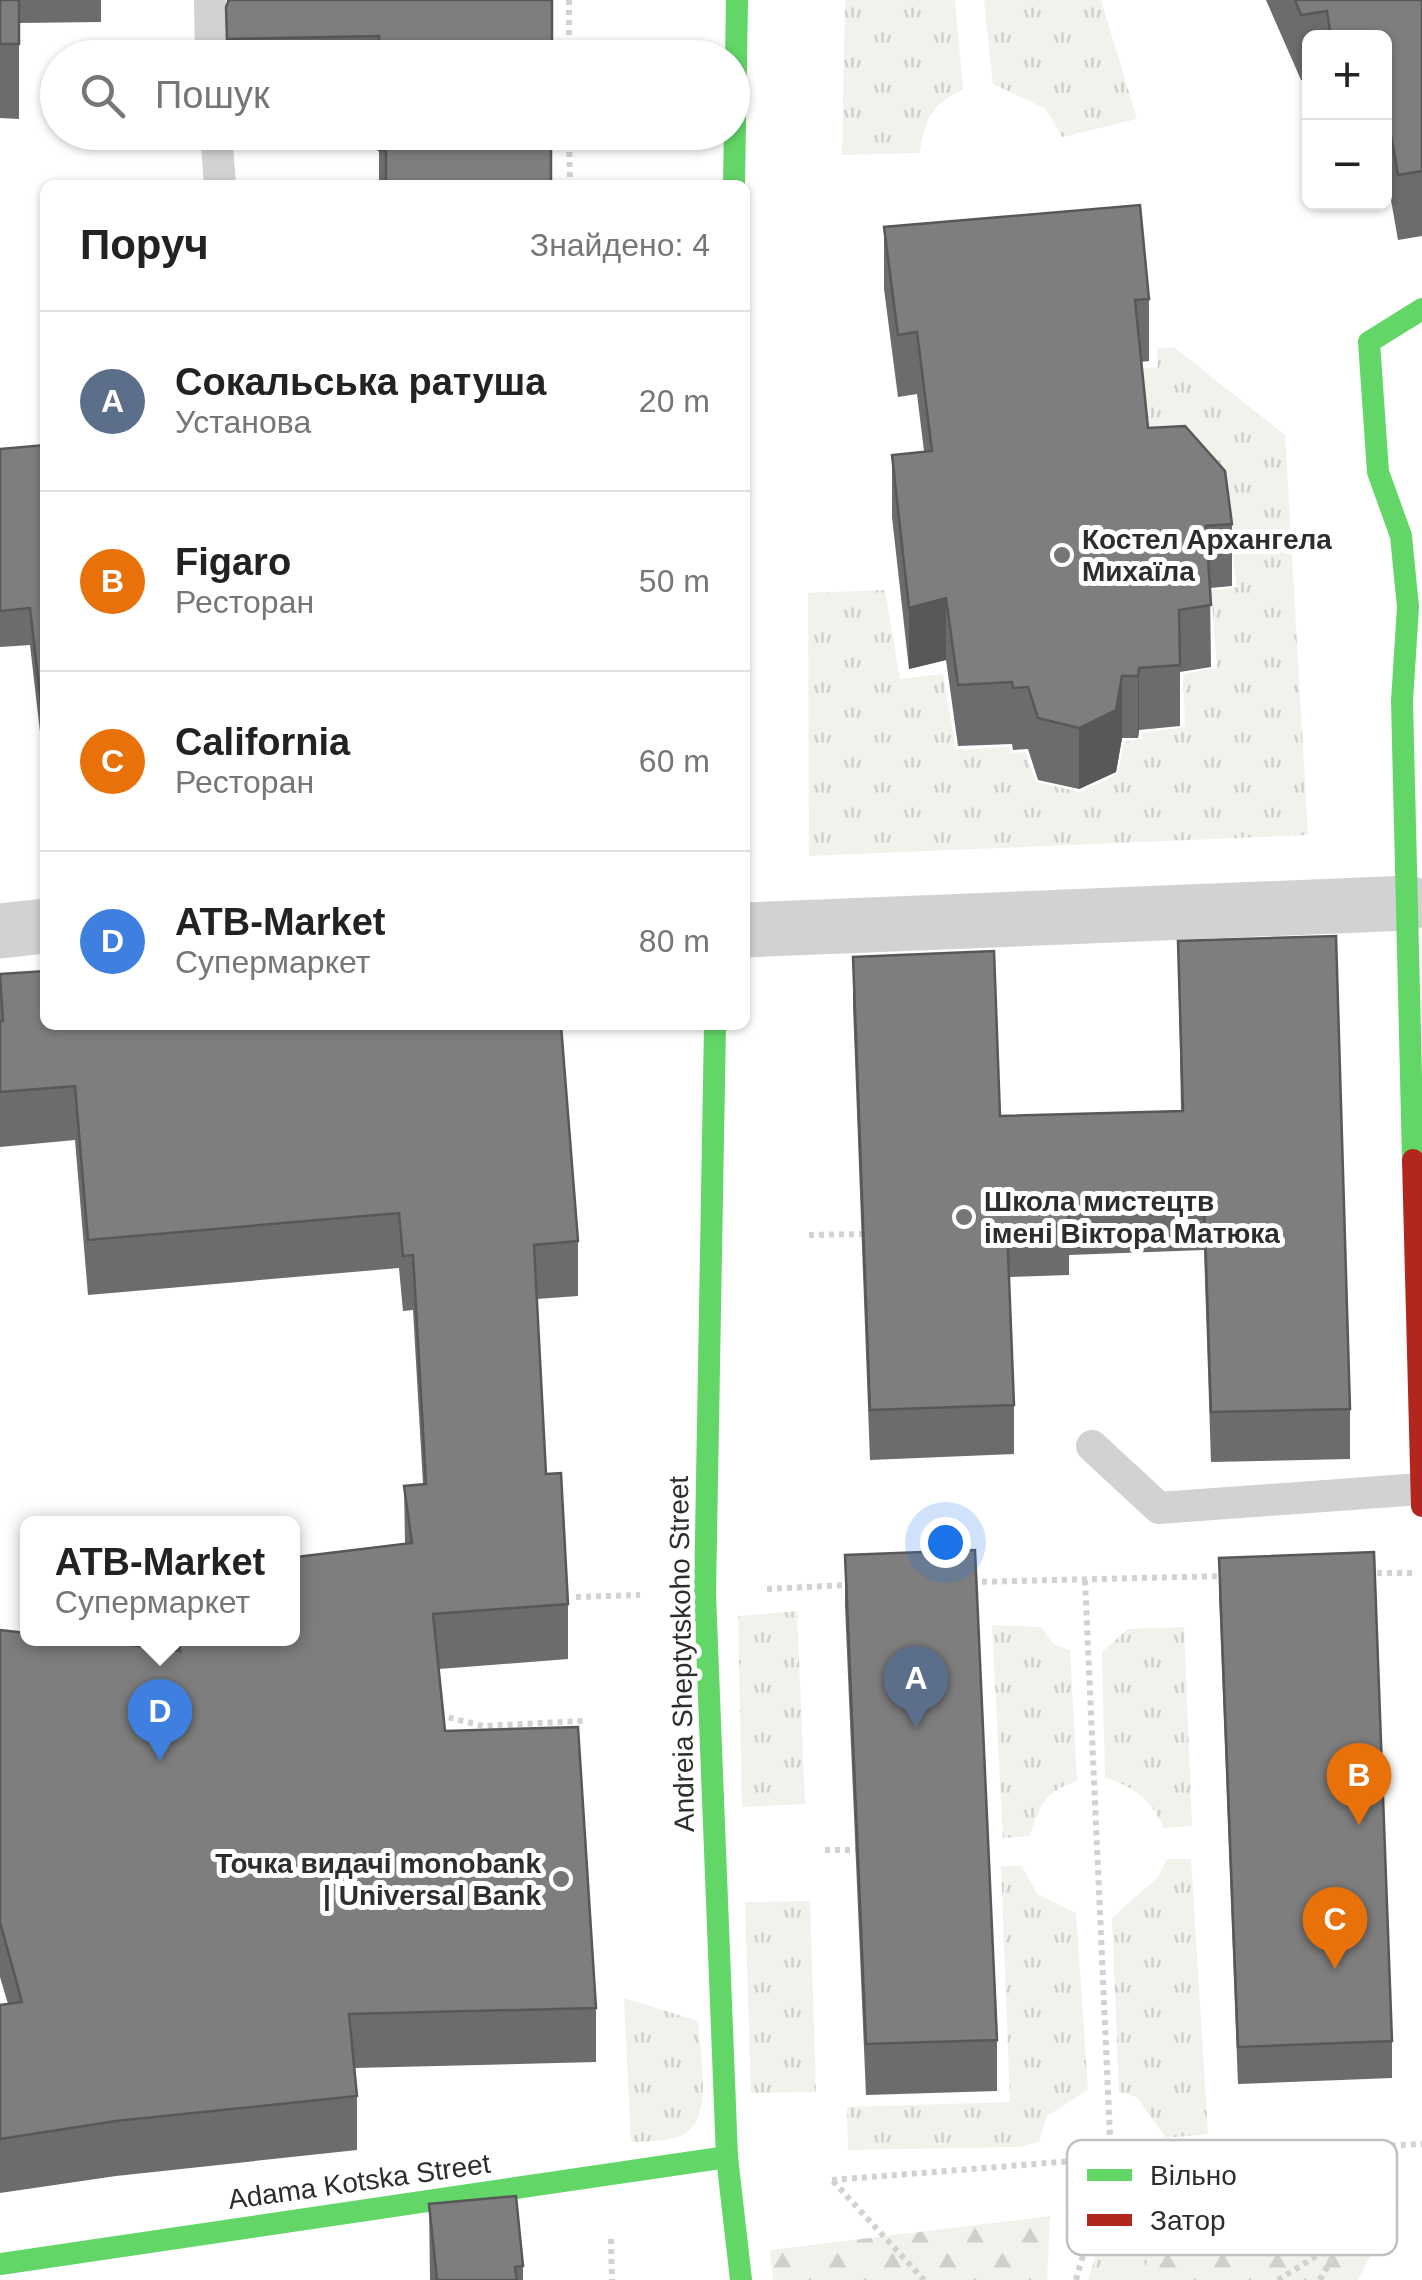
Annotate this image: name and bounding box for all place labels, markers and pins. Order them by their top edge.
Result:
place label: Костел Архангела Михаїла [1082,524,1332,587]
marker: Костел Архангела Михаїла [1051,544,1073,566]
place label: Школа мистецтв імені Віктора Матюка [984,1186,1280,1249]
marker: Школа мистецтв імені Віктора Матюка [953,1206,975,1228]
pin: A [884,1646,948,1728]
pin: D [128,1678,192,1761]
pin: B [1326,1742,1392,1825]
place label: Точка видачі monobank | Universal Bank [215,1848,541,1911]
marker: Точка видачі monobank | Universal Bank [550,1868,572,1890]
pin: C [1302,1886,1368,1969]

